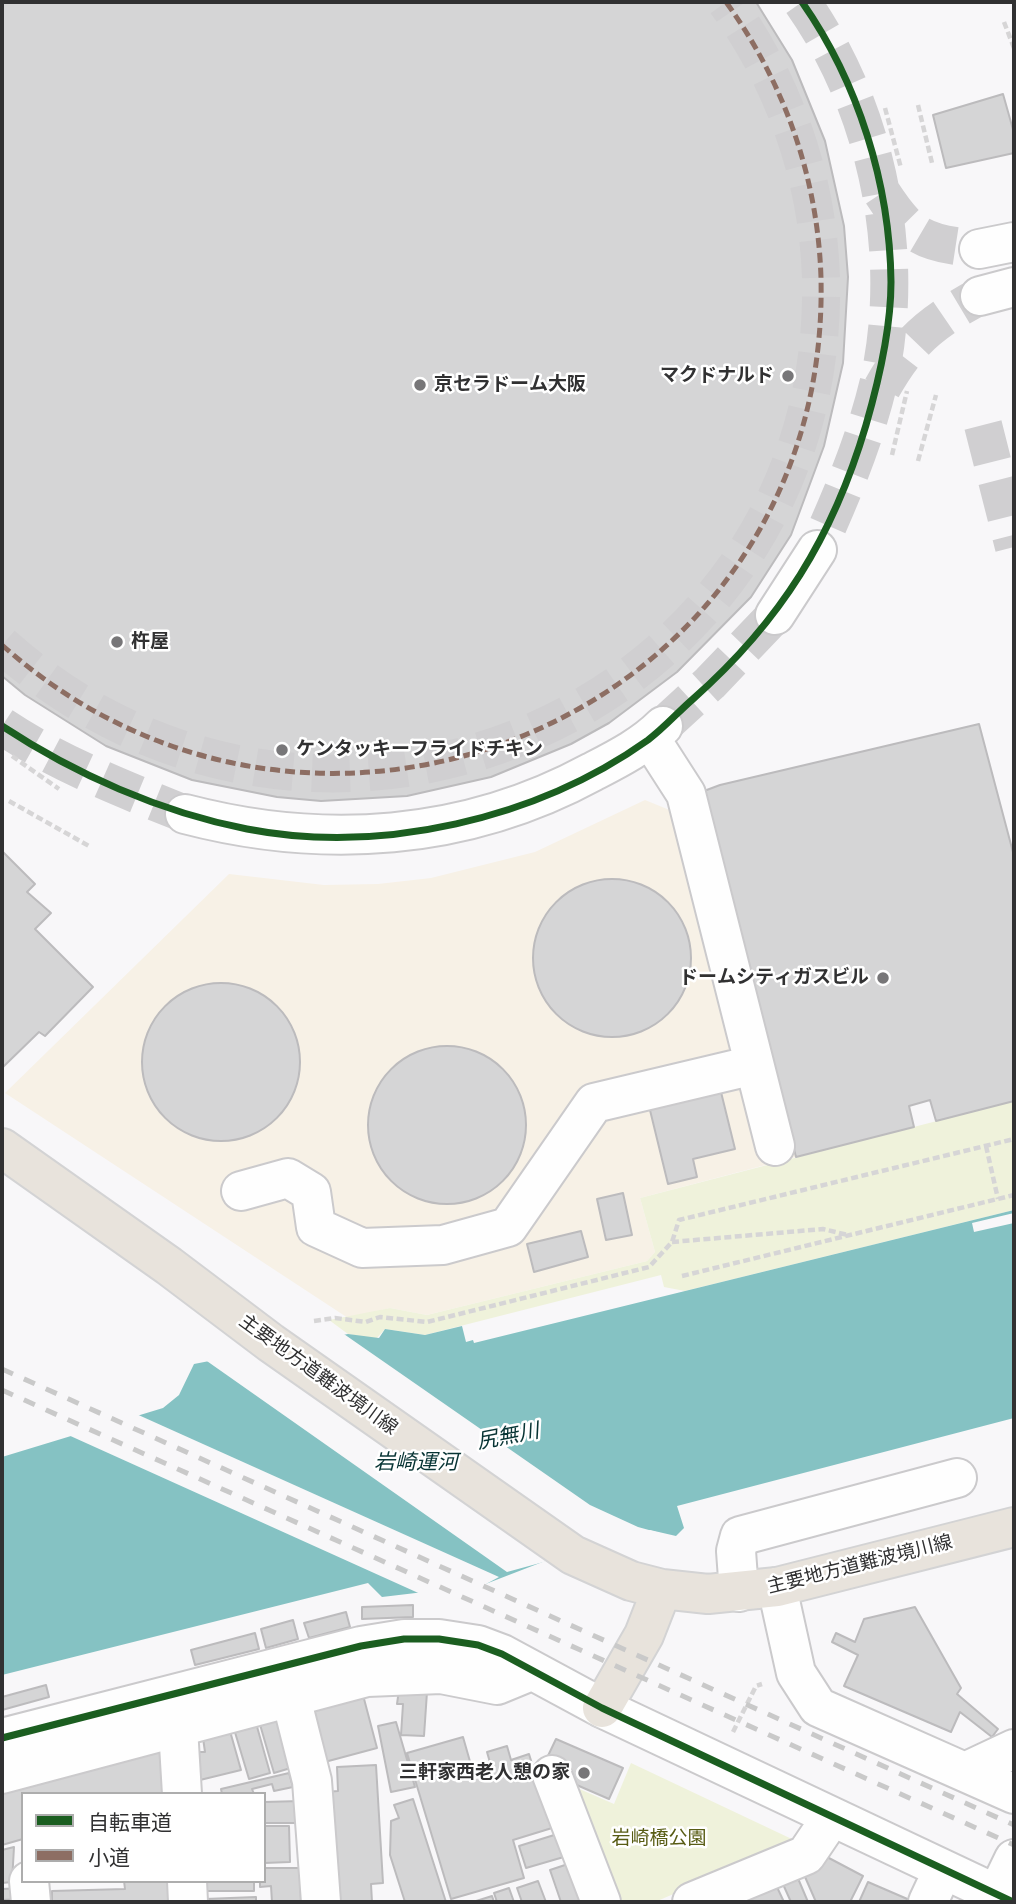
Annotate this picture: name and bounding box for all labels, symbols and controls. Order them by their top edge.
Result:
place label: マクドナルド [660,365,774,387]
marker: マクドナルド [780,368,796,384]
place label: 京セラドーム大阪 [434,374,586,396]
marker: 京セラドーム大阪 [412,377,428,393]
place label: 杵屋 [131,631,169,653]
marker: 杵屋 [109,634,125,650]
place label: ケンタッキーフライドチキン [296,739,543,761]
marker: ケンタッキーフライドチキン [274,742,290,758]
place label: ドームシティガスビル [679,967,869,989]
marker: ドームシティガスビル [875,970,891,986]
street label: 主要地方道難波境川線 [234,1310,402,1440]
water label: 尻無川 [475,1419,541,1455]
water label: 岩崎運河 [374,1450,458,1476]
street label: 主要地方道難波境川線 [765,1531,955,1599]
place label: 三軒家西老人憩の家 [399,1762,570,1784]
marker: 三軒家西老人憩の家 [576,1765,592,1781]
legend [21,1792,266,1883]
text: 自転車道 [88,1811,172,1834]
park label: 岩崎橋公園 [612,1828,706,1850]
text: 小道 [88,1846,130,1869]

